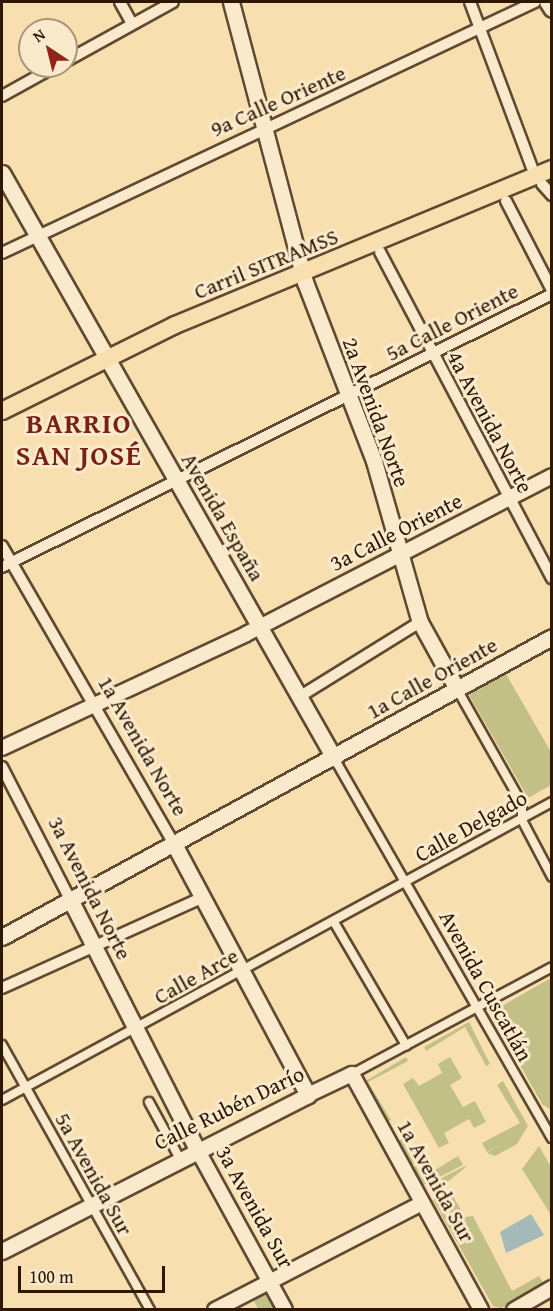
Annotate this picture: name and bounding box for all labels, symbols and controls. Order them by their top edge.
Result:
north arrow [18,18,78,78]
text: N [28,22,50,48]
street label: 9a Calle Oriente [206,59,350,143]
street label: Carril SITRAMSS [190,223,342,305]
street label: 5a Calle Oriente [381,277,523,367]
street label: 2a Avenida Norte [337,334,415,490]
street label: 4a Avenida Norte [441,346,539,498]
district label: BARRIO SAN JOSÉ [16,406,142,472]
street label: Avenida España [176,448,270,586]
street label: 3a Calle Oriente [325,487,467,577]
street label: 1a Calle Oriente [362,631,502,725]
street label: 1a Avenida Norte [92,671,194,821]
street label: Calle Delgado [410,784,532,868]
street label: 3a Avenida Norte [43,812,137,964]
street label: Avenida Cuscatlán [434,906,538,1066]
street label: Calle Arce [149,942,243,1010]
street label: Calle Rubén Darío [150,1060,308,1156]
street label: 5a Avenida Sur [49,1108,139,1240]
street label: 1a Avenida Sur [391,1115,481,1247]
street label: 3a Avenida Sur [210,1141,300,1273]
scale bar [21,1254,168,1292]
text: 100 m [29,1263,74,1290]

